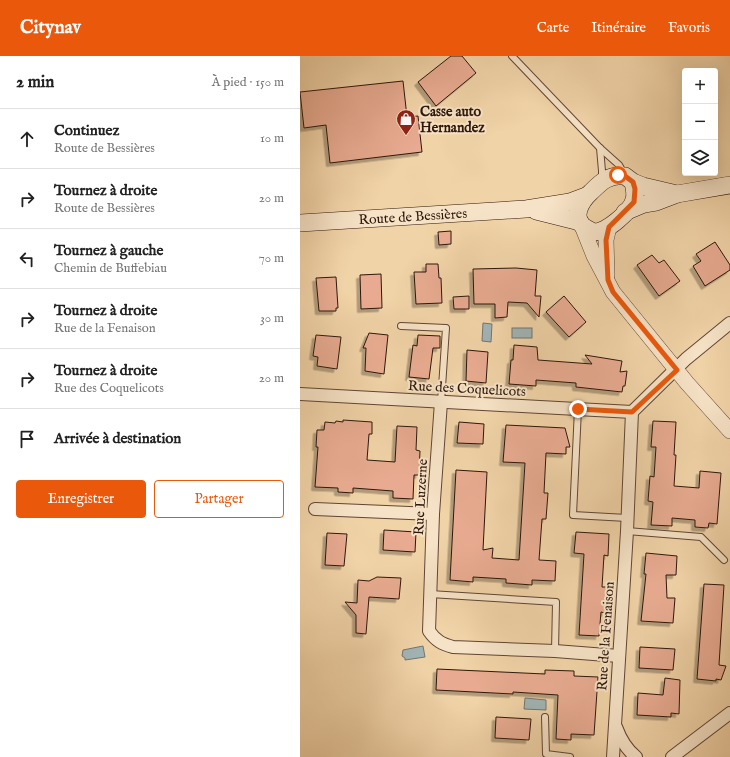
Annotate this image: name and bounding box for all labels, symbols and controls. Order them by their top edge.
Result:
text: Citynav [20,16,81,40]
text: Carte [537,19,569,37]
text: Itinéraire [591,19,646,37]
text: Favoris [668,19,710,37]
map controls [682,68,718,176]
button: + [682,68,718,104]
text: 2 min [16,72,54,93]
text: À pied · 150 m [212,74,284,91]
place label: Casse auto Hernandez [420,103,485,137]
button: − [682,104,718,140]
shop icon: Casse auto Hernandez [395,108,417,136]
text: Continuez [54,121,119,140]
icon: ahead [16,128,38,150]
text: 10 m [260,130,284,147]
text: Route de Bessières [54,140,155,157]
button: layers [682,140,718,176]
route start [609,166,627,184]
text: Tournez à droite [54,181,157,200]
icon: right [16,188,38,210]
text: 20 m [259,190,284,207]
text: Route de Bessières [54,200,155,217]
street label: Route de Bessières [358,205,468,229]
text: Tournez à gauche [54,241,163,260]
icon: left [16,248,38,270]
text: 70 m [259,250,284,267]
text: Chemin de Buffebiau [54,260,167,277]
text: Tournez à droite [54,301,157,320]
icon: right [16,308,38,330]
text: 30 m [260,310,284,327]
text: Rue de la Fenaison [54,320,156,337]
text: Tournez à droite [54,361,157,380]
icon: right [16,368,38,390]
text: 20 m [259,370,284,387]
street label: Rue des Coquelicots [407,377,526,401]
text: Rue des Coquelicots [54,380,164,397]
route end [569,400,587,418]
icon: arrive [16,428,38,450]
text: Arrivée à destination [54,429,181,448]
street label: Rue Luzerne [410,458,432,536]
button: Enregistrer [16,480,146,518]
button: Partager [154,480,284,518]
street label: Rue de la Fenaison [593,580,619,691]

